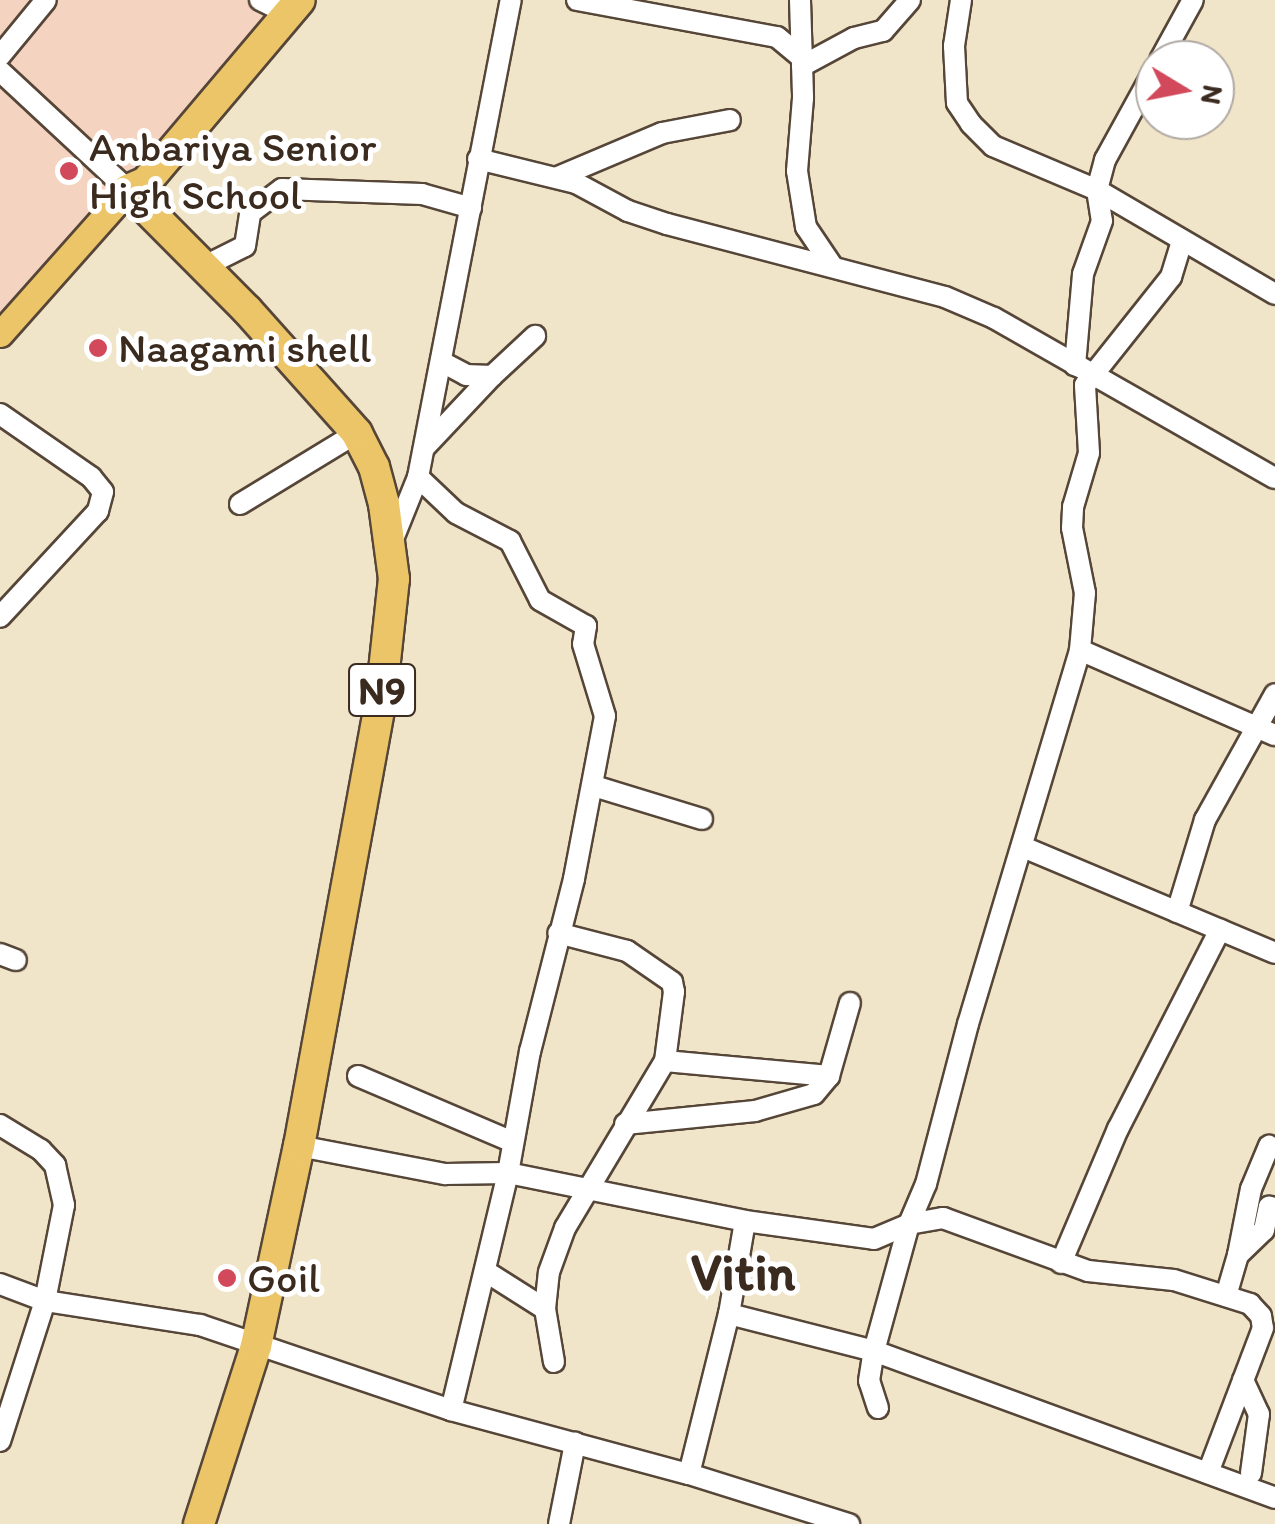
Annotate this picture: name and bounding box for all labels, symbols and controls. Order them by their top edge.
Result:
north arrow [1135,40,1235,140]
text: N [1194,83,1231,107]
place label: Anbariya Senior High School [89,122,377,220]
marker: Anbariya Senior High School [58,160,80,182]
place label: Naagami shell [118,323,370,373]
marker: Naagami shell [87,337,109,359]
road number: N9 [347,655,417,725]
district label: Vitin [691,1242,795,1304]
place label: Goil [247,1253,320,1303]
marker: Goil [216,1267,238,1289]

